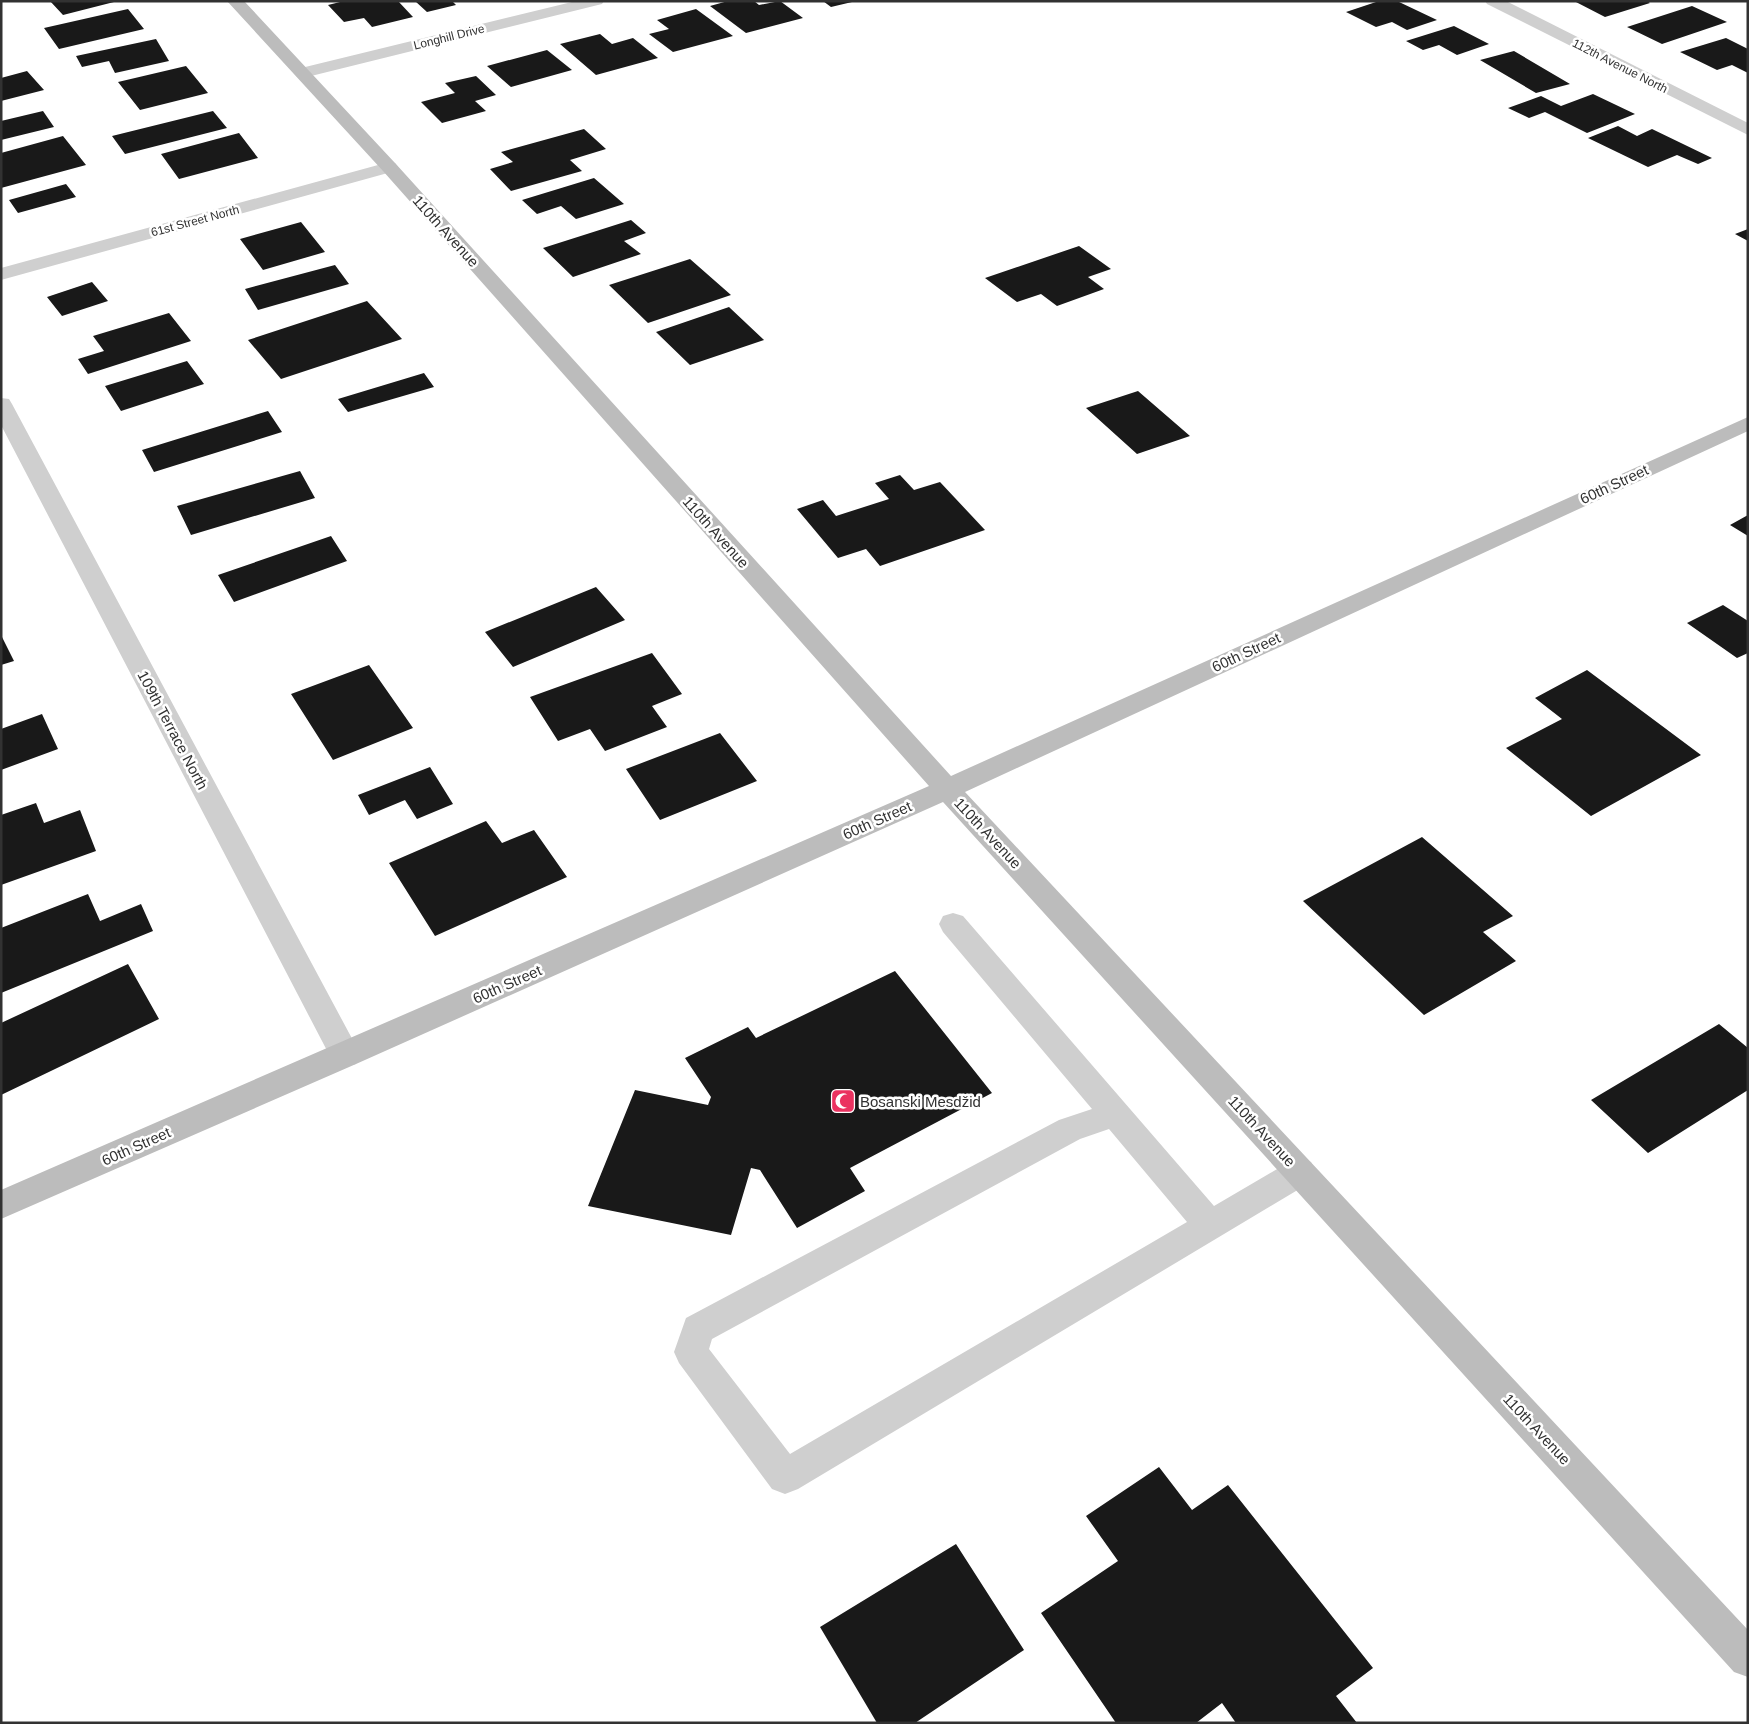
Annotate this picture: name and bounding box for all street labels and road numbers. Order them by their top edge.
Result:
street label: Longhill Drive [412,21,486,53]
street label: 112th Avenue North [1570,36,1670,96]
street label: 110th Avenue [409,192,483,270]
street label: 61st Street North [149,202,241,240]
street label: 60th Street [1577,460,1652,507]
street label: 110th Avenue [679,493,753,571]
street label: 60th Street [1209,628,1284,675]
street label: 109th Terrace North [134,668,212,792]
street label: 110th Avenue [951,794,1025,872]
street label: 60th Street [840,797,915,843]
street label: 60th Street [470,961,545,1007]
street label: 110th Avenue [1225,1092,1299,1170]
street label: 60th Street [99,1123,174,1169]
street label: 110th Avenue [1500,1390,1574,1468]

